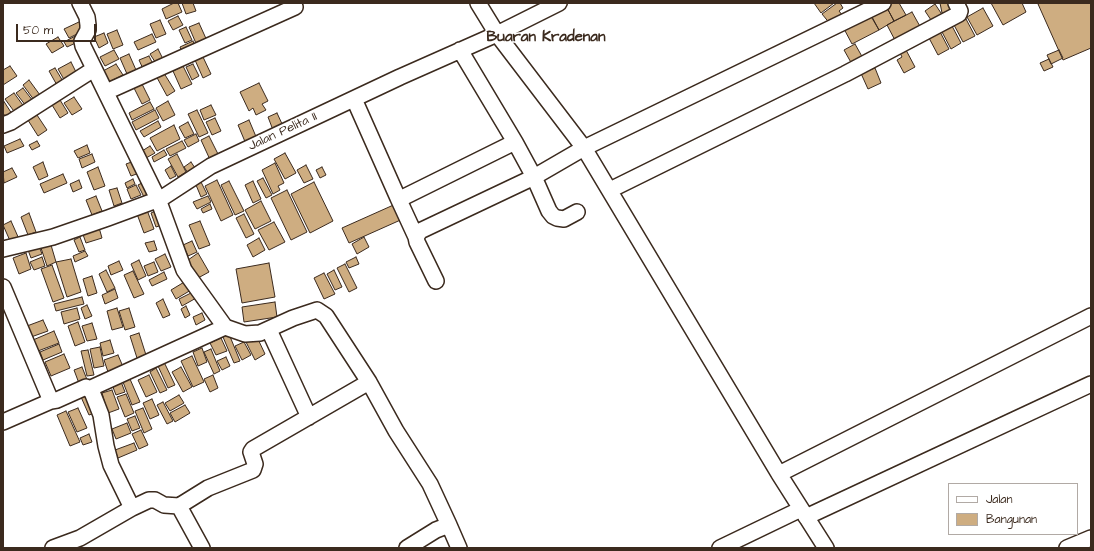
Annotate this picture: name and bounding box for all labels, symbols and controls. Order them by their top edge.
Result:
scale bar [18,16,98,42]
text: 50 m [23,22,53,39]
district label: Buaran Kradenan [487,29,605,47]
street label: Jalan Pelita II [246,109,320,155]
legend [948,483,1078,535]
text: Jalan [986,491,1012,508]
text: Bangunan [986,511,1037,528]

